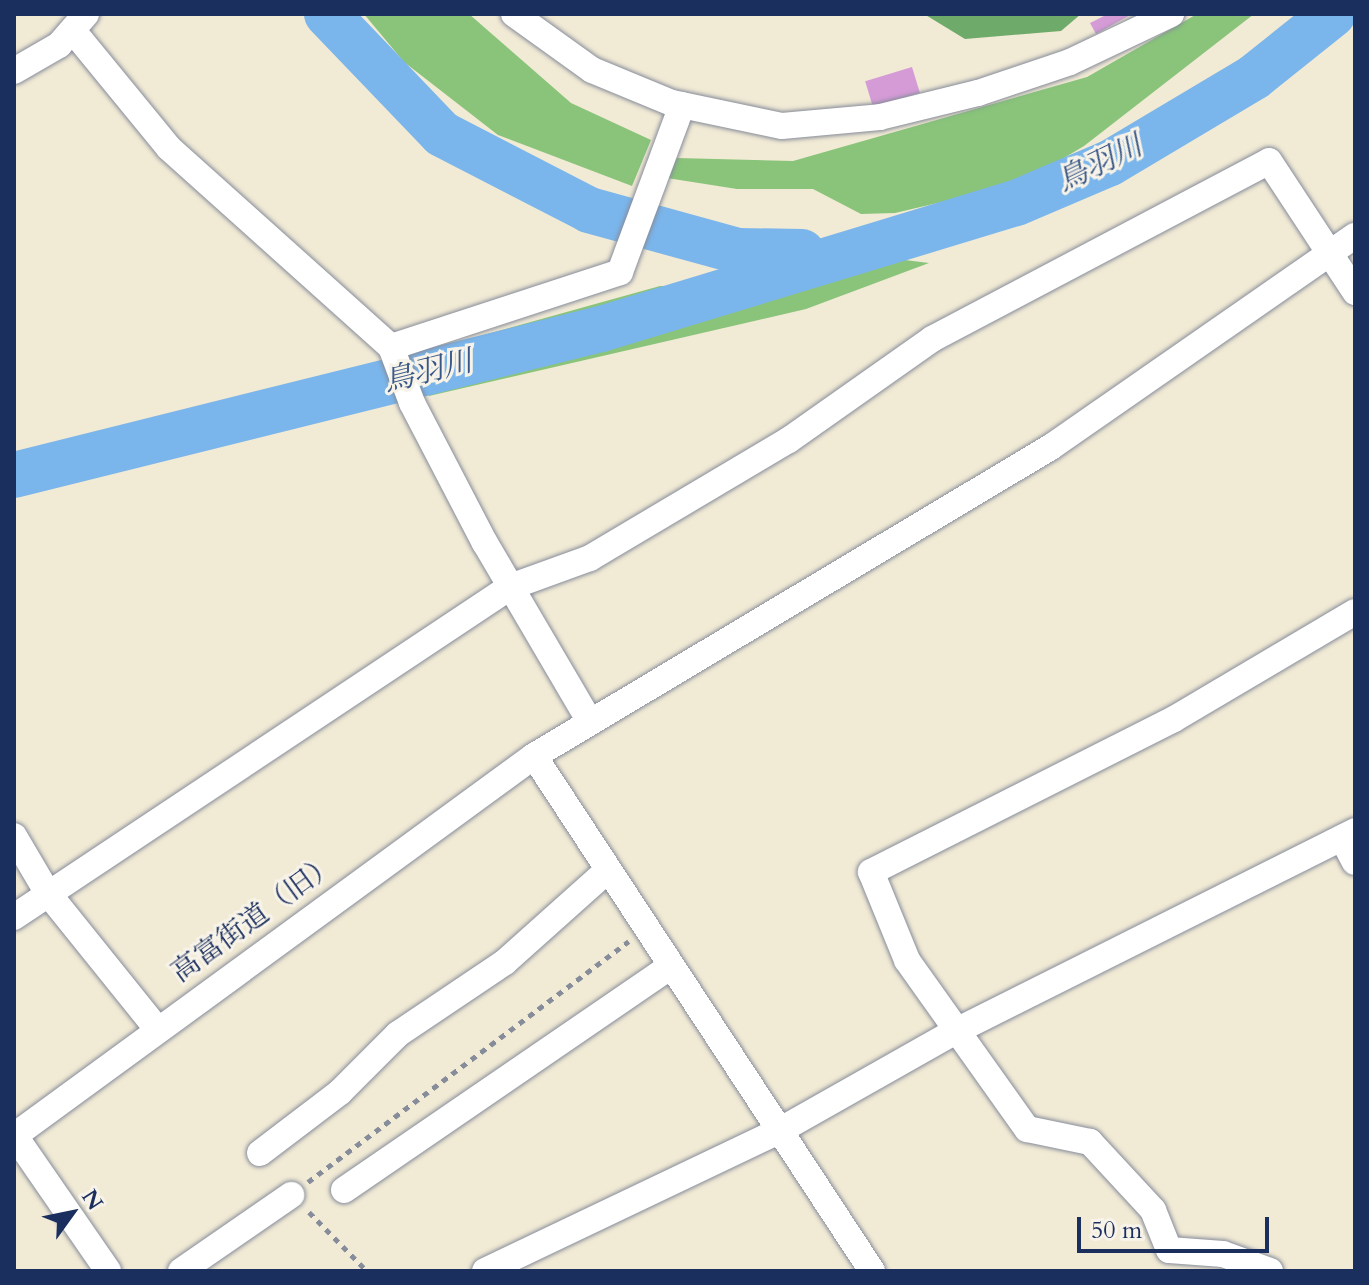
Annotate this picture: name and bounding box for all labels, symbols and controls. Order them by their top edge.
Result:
water label: 鳥羽川 [1052,128,1148,200]
water label: 鳥羽川 [380,344,476,400]
street label: 高富街道（旧） [165,847,343,989]
north arrow [32,1173,112,1253]
text: N [74,1184,110,1216]
scale bar [1081,1201,1273,1251]
text: 50 m [1091,1214,1142,1247]

